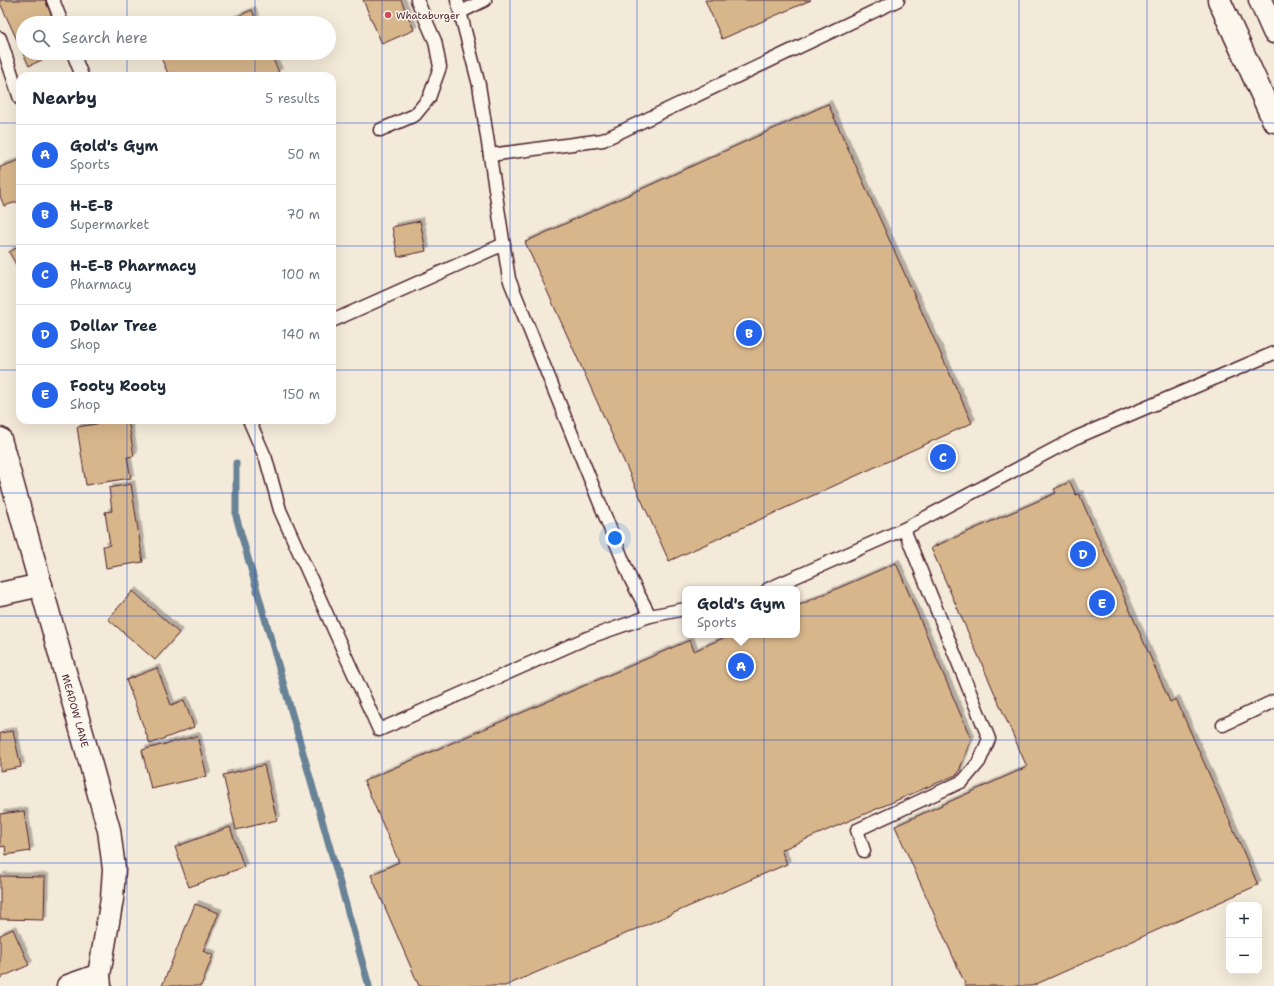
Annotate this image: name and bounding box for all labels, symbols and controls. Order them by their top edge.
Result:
place label: Whataburger [396,9,460,22]
marker: Whataburger [383,10,393,20]
search box [16,16,336,60]
icon: search [30,27,52,49]
text: Search here [62,28,148,48]
text: Nearby [32,87,97,109]
text: 5 results [265,90,320,107]
text: Gold's Gym [70,136,158,156]
text: A [40,146,50,163]
text: 50 m [287,146,320,163]
text: Sports [70,156,110,173]
text: H-E-B [70,196,113,216]
text: B [41,206,49,223]
text: 70 m [286,206,320,223]
text: Supermarket [70,216,149,233]
text: H-E-B Pharmacy [70,256,196,276]
text: C [41,266,49,283]
text: 100 m [281,266,320,283]
text: Pharmacy [70,276,132,293]
text: Dollar Tree [70,316,157,336]
pin: B [736,318,762,348]
text: D [40,326,50,343]
text: 140 m [281,326,320,343]
text: Shop [70,336,100,353]
text: Footy Rooty [70,376,166,396]
text: E [41,386,49,403]
text: 150 m [282,386,320,403]
text: Shop [70,396,100,413]
pin: C [930,442,956,472]
your location [605,528,625,548]
pin: D [1070,539,1096,569]
popup [682,586,800,638]
pin: E [1089,588,1115,618]
text: Gold's Gym [697,594,785,614]
text: Sports [697,614,737,631]
pin: A [728,651,754,681]
street label: MEADOW LANE [59,673,92,749]
map controls [1226,902,1262,974]
button: + [1226,902,1262,938]
button: − [1226,938,1262,974]

